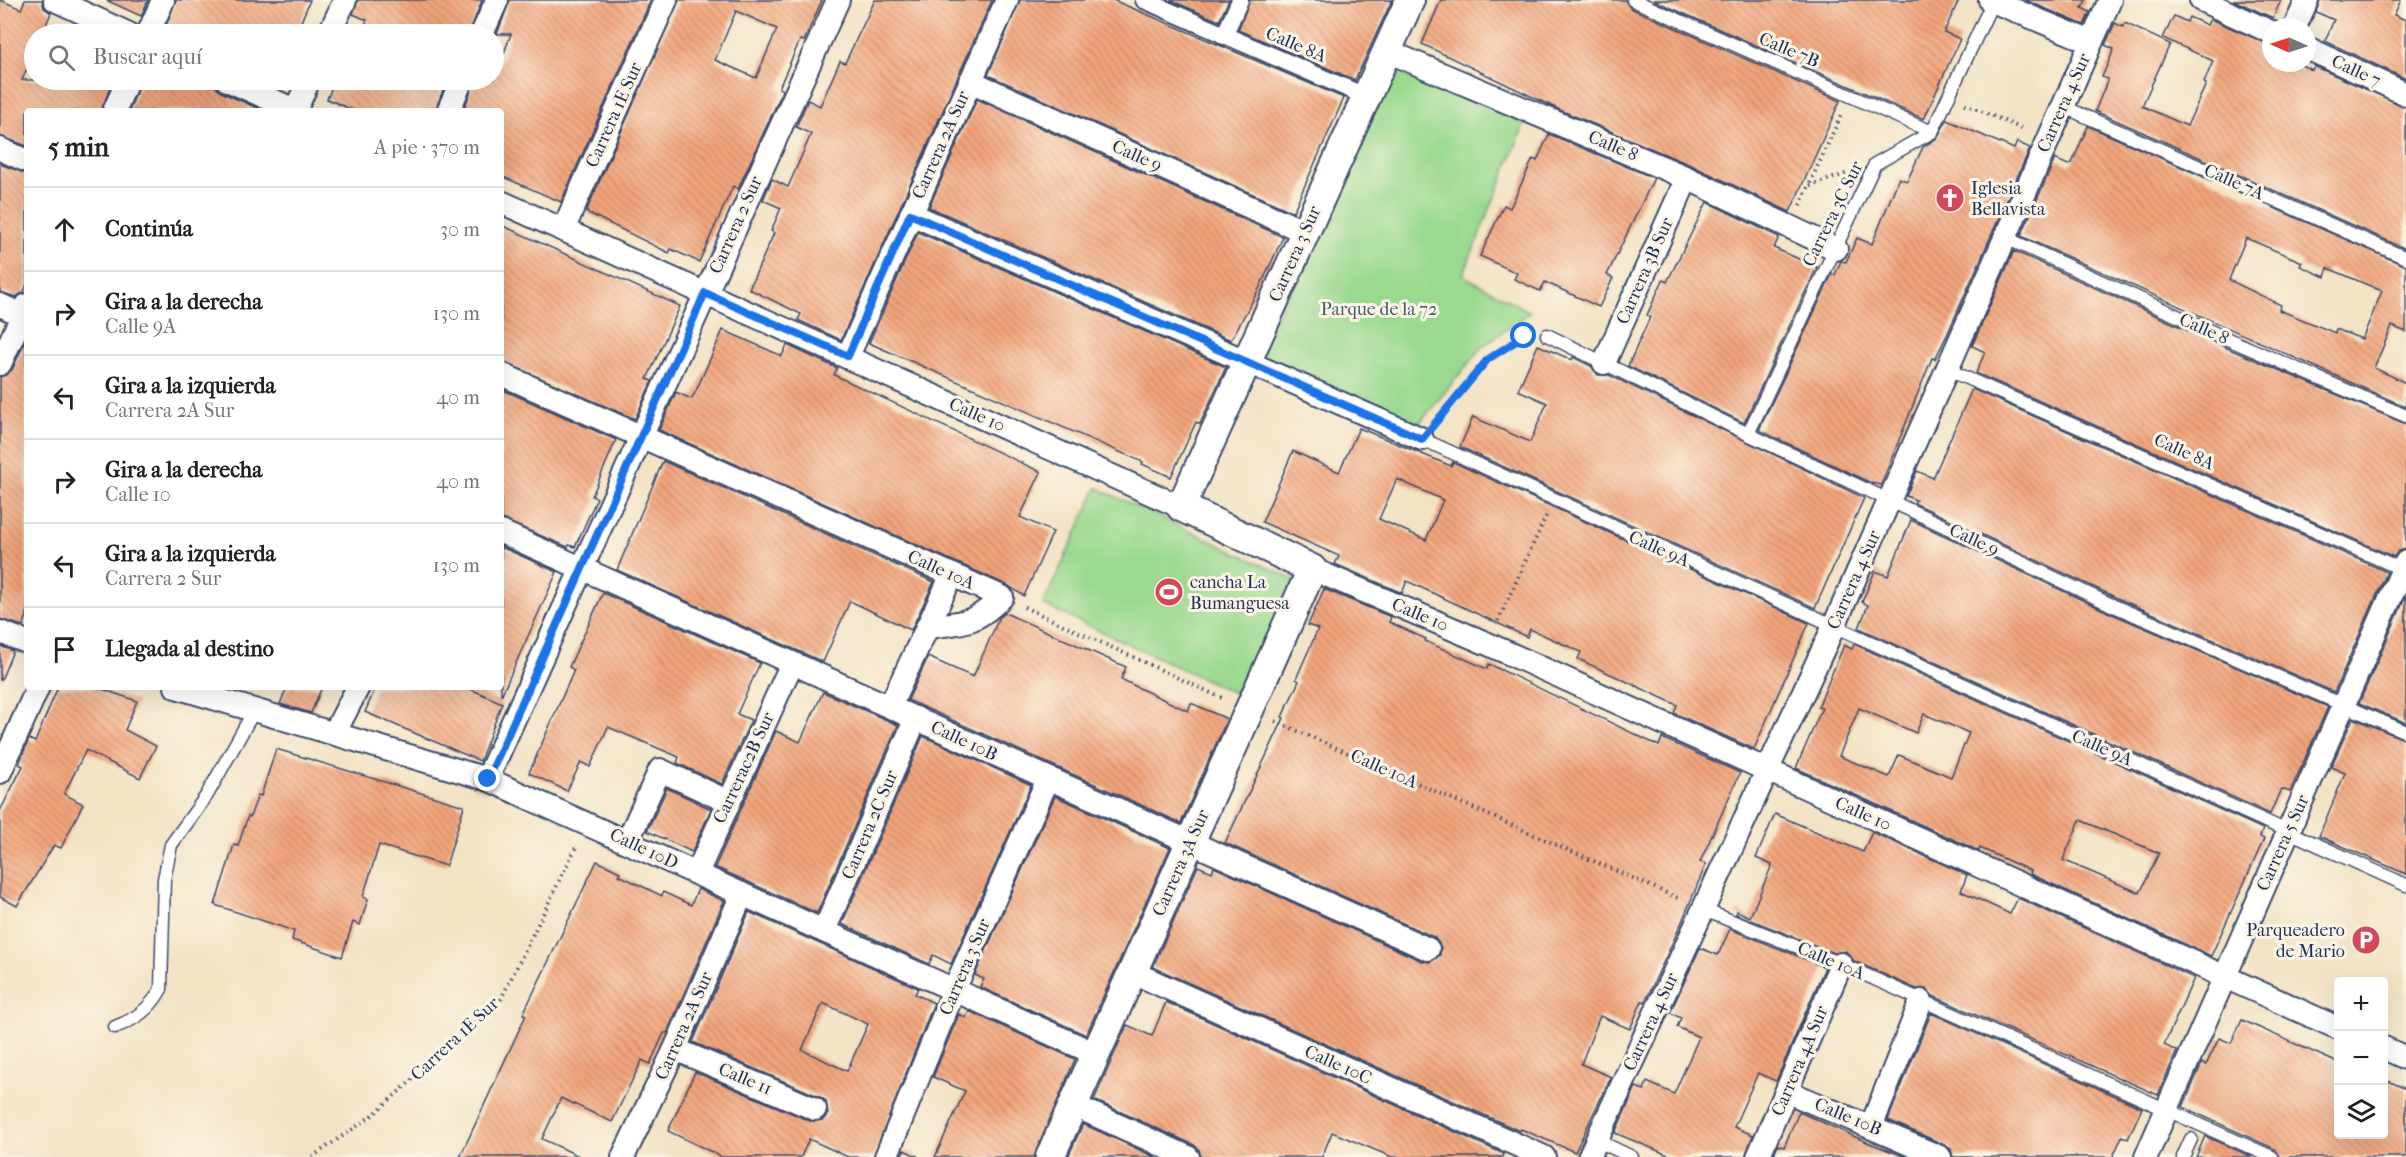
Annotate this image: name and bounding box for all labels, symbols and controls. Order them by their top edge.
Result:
north arrow [2262,18,2316,72]
street label: Calle 8A [1263,23,1330,67]
search box [24,24,504,90]
street label: Calle 7B [1756,28,1822,72]
icon: search [45,41,78,74]
text: Buscar aquí [93,44,202,70]
street label: Carrera 4 Sur [2033,50,2095,156]
street label: Calle 7 [2328,51,2384,92]
street label: Carrera 1E Sur [581,59,647,171]
street label: Carrera 2A Sur [908,87,974,202]
street label: Calle 8 [1585,126,1641,166]
text: 5 min [48,132,109,163]
text: A pie · 370 m [374,136,480,159]
street label: Calle 9 [1109,136,1165,176]
street label: Carrera 3C Sur [1798,157,1868,270]
street label: Calle 7A [2201,160,2268,205]
street label: Carrera 2 Sur [705,173,767,277]
place label: Iglesia Bellavista [1971,178,2046,220]
church icon: Iglesia Bellavista [1934,182,1966,214]
street label: Carrera 3 Sur [1265,203,1326,305]
icon: ahead [48,213,81,246]
street label: Carrera 3B Sur [1612,214,1678,328]
text: Continúa [105,216,193,242]
text: 30 m [440,218,480,241]
text: Gira a la derecha [105,289,262,315]
icon: right [48,297,81,330]
park label: Parque de la 72 [1321,299,1437,320]
text: 130 m [433,302,480,325]
street label: Calle 8 [2176,309,2232,349]
text: Calle 9A [105,315,176,338]
route start [1510,322,1536,348]
text: Gira a la izquierda [105,373,276,399]
icon: left [48,381,81,414]
text: 40 m [436,386,480,409]
street label: Calle 10 [946,393,1008,437]
text: Carrera 2A Sur [105,399,234,422]
street label: Calle 8A [2151,429,2218,475]
text: Gira a la derecha [105,457,262,483]
icon: right [48,465,81,498]
text: 40 m [436,470,480,493]
text: Calle 10 [105,483,171,506]
street label: Calle 9 [1946,519,2002,561]
street label: Calle 9A [1625,526,1693,572]
street label: Carrera 4 Sur [1823,527,1885,633]
text: Gira a la izquierda [105,541,276,567]
street label: Calle 10A [904,546,978,594]
icon: left [48,549,81,582]
text: 130 m [433,554,480,577]
text: Carrera 2 Sur [105,567,221,590]
place label: cancha La Bumanguesa [1190,572,1290,614]
sports icon: cancha La Bumanguesa [1153,576,1185,608]
street label: Calle 10 [1389,594,1451,636]
icon: arrive [48,633,81,666]
text: Llegada al destino [105,636,274,662]
street label: Carrerac2B Sur [709,709,779,827]
street label: Calle 10B [927,716,1001,766]
street label: Calle 9A [2068,725,2136,771]
street label: Calle 10A [1347,745,1421,793]
route end [474,765,500,791]
street label: Carrera 2C Sur [838,767,903,883]
street label: Carrera 5 Sur [2252,791,2314,894]
street label: Calle 10 [1832,792,1894,836]
street label: Carrera 3A Sur [1148,806,1214,920]
street label: Calle 10D [606,824,682,874]
street label: Carrera 3 Sur [935,915,995,1018]
place label: Parqueadero de Mario [2246,920,2345,962]
parking icon: Parqueadero de Mario [2350,924,2382,956]
street label: Calle 10A [1794,937,1868,985]
street label: Carrera 2A Sur [651,968,717,1083]
street label: Carrera 4 Sur [1619,969,1683,1074]
map controls [2334,977,2388,1139]
button: + [2334,977,2388,1031]
street label: Carrera 1E Sur [407,993,504,1085]
street label: Carrera 4A Sur [1767,1002,1833,1119]
button: − [2334,1031,2388,1085]
street label: Calle 10C [1301,1041,1375,1089]
street label: Calle 11 [715,1058,775,1100]
button: layers [2334,1085,2388,1139]
street label: Calle 10B [1811,1093,1885,1141]

